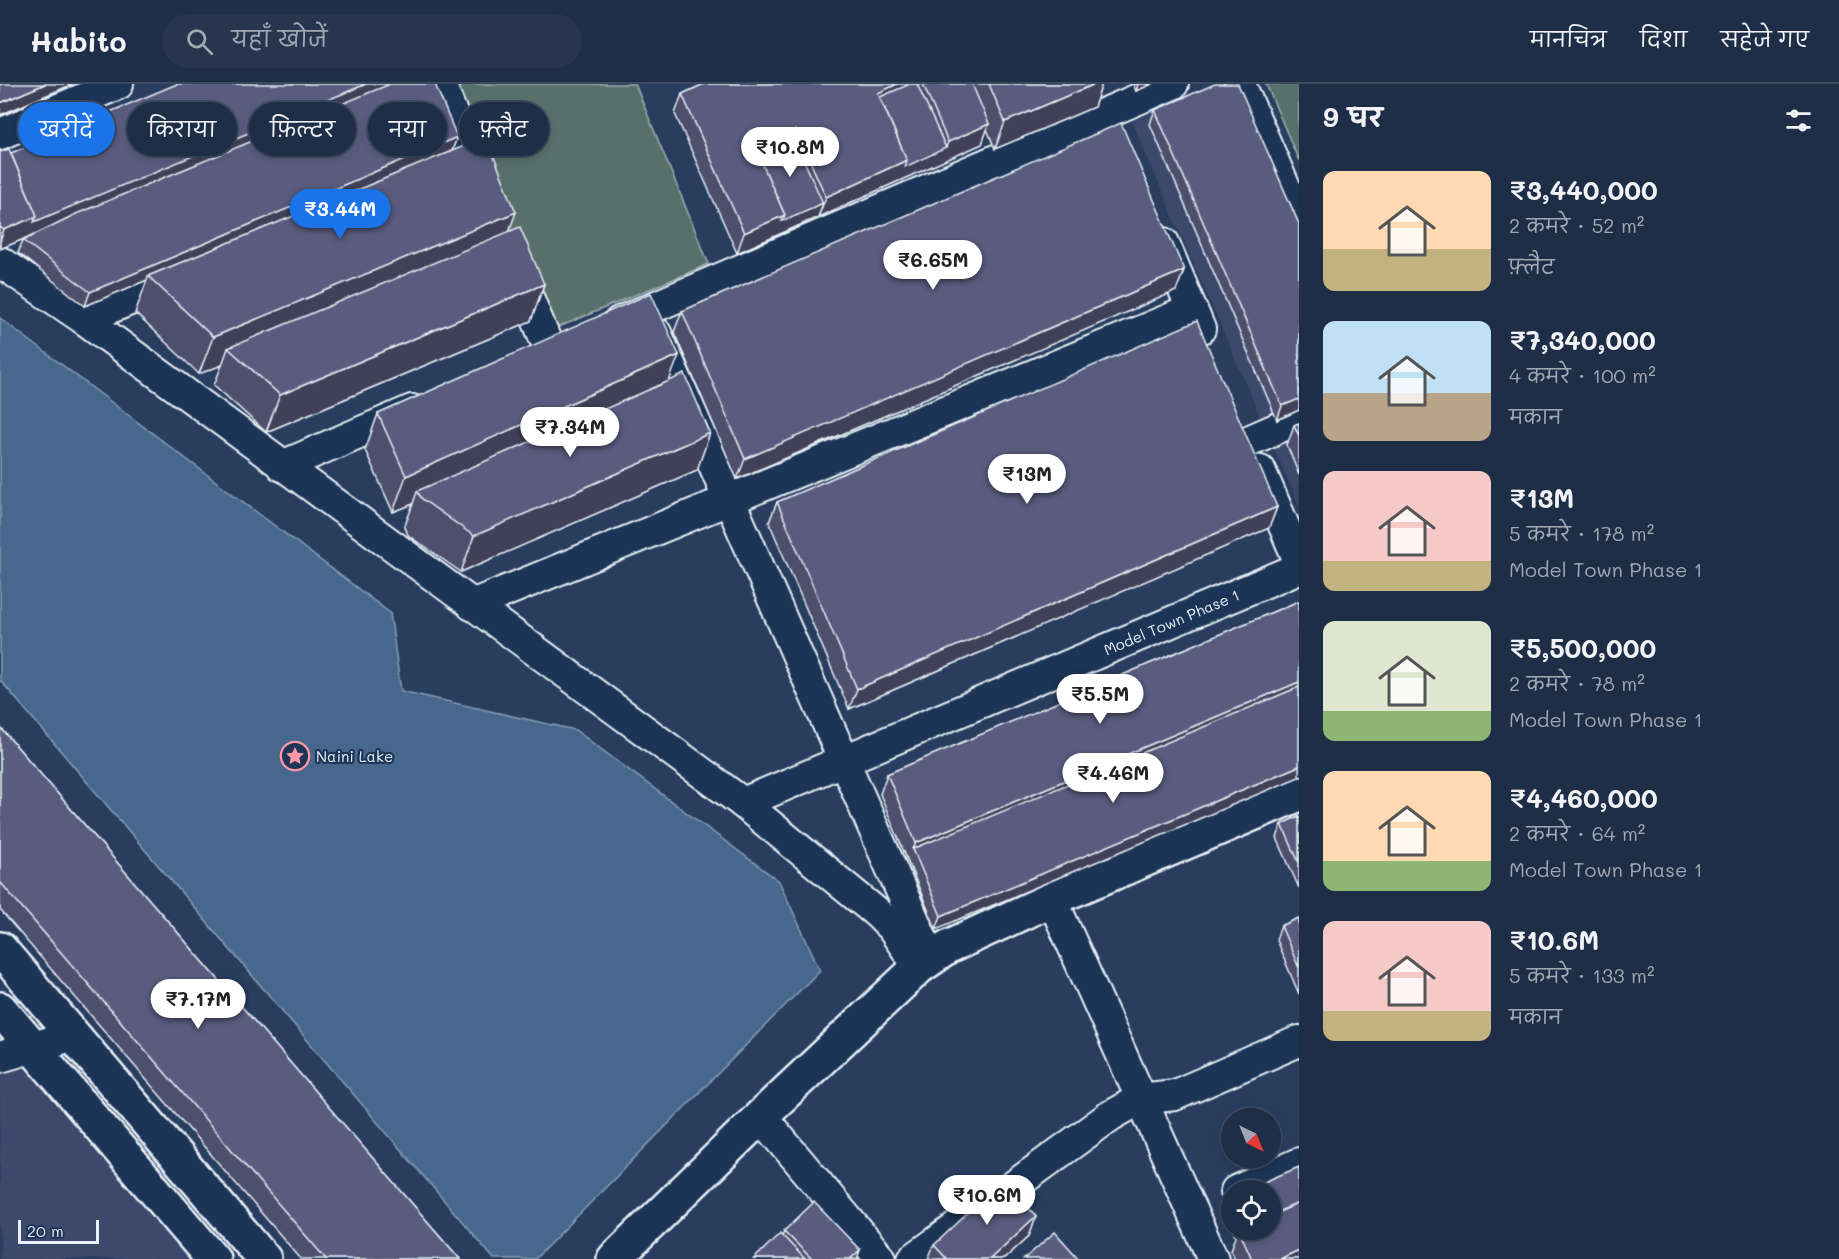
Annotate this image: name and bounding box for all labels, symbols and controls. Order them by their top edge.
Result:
search box [162,14,582,68]
text: Habito [30,23,126,59]
text: यहाँ खोजें [231,24,327,53]
icon: search [183,25,216,58]
text: मानचित्र [1530,25,1607,52]
text: दिशा [1640,25,1687,52]
text: सहेजे गए [1720,25,1809,52]
text: 9 घर [1323,100,1383,134]
chip: खरीदें [18,102,115,156]
chip: किराया [127,102,237,156]
chip: फ़िल्टर [249,102,356,156]
chip: नया [368,102,447,156]
chip: फ़्लैट [459,102,549,156]
icon: filters [1782,104,1815,137]
pin: ₹10.8M [741,127,839,178]
text: ₹10.8M [755,133,825,159]
text: ₹3,440,000 [1509,173,1658,207]
pin: ₹3.44M [291,189,389,240]
text: ₹3.44M [304,195,376,221]
icon: home [1371,195,1443,267]
text: 2 कमरे · 52 m² [1509,212,1644,238]
pin: ₹6.65M [884,240,982,291]
text: ₹6.65M [897,246,969,272]
text: फ़्लैट [1509,253,1555,279]
text: ₹7,340,000 [1509,323,1656,357]
icon: home [1371,345,1443,417]
text: 4 कमरे · 100 m² [1509,362,1656,388]
text: मकान [1509,403,1562,429]
pin: ₹7.34M [521,407,619,458]
text: ₹7.34M [534,413,606,439]
pin: ₹13M [991,454,1063,505]
text: ₹13M [1002,460,1052,486]
text: ₹13M [1509,481,1574,515]
icon: home [1371,495,1443,567]
text: 5 कमरे · 178 m² [1509,520,1654,546]
text: Model Town Phase 1 [1509,556,1703,582]
street label: Model Town Phase 1 [1100,584,1242,659]
text: ₹5,500,000 [1509,631,1656,665]
icon: home [1371,645,1443,717]
text: 2 कमरे · 78 m² [1509,670,1645,696]
pin: ₹5.5M [1058,674,1142,725]
text: ₹5.5M [1071,680,1129,706]
text: Model Town Phase 1 [1509,706,1703,732]
place icon: Naini Lake [279,740,311,772]
place label: Naini Lake [316,746,393,766]
pin: ₹4.46M [1064,753,1162,804]
text: ₹4.46M [1076,759,1150,785]
text: ₹4,460,000 [1509,781,1658,815]
icon: home [1371,795,1443,867]
text: 2 कमरे · 64 m² [1509,820,1645,846]
text: Model Town Phase 1 [1509,856,1703,882]
text: ₹10.6M [1509,923,1599,957]
icon: home [1371,945,1443,1017]
text: 5 कमरे · 133 m² [1509,962,1654,988]
pin: ₹7.17M [149,979,247,1030]
text: ₹7.17M [165,985,231,1011]
text: मकान [1509,1003,1562,1029]
north arrow [1221,1108,1281,1168]
map controls [1221,1108,1281,1240]
pin: ₹10.6M [938,1175,1036,1226]
button: locate [1221,1180,1281,1240]
text: ₹10.6M [952,1181,1022,1207]
scale bar [18,1217,99,1244]
text: 20 m [27,1220,64,1241]

